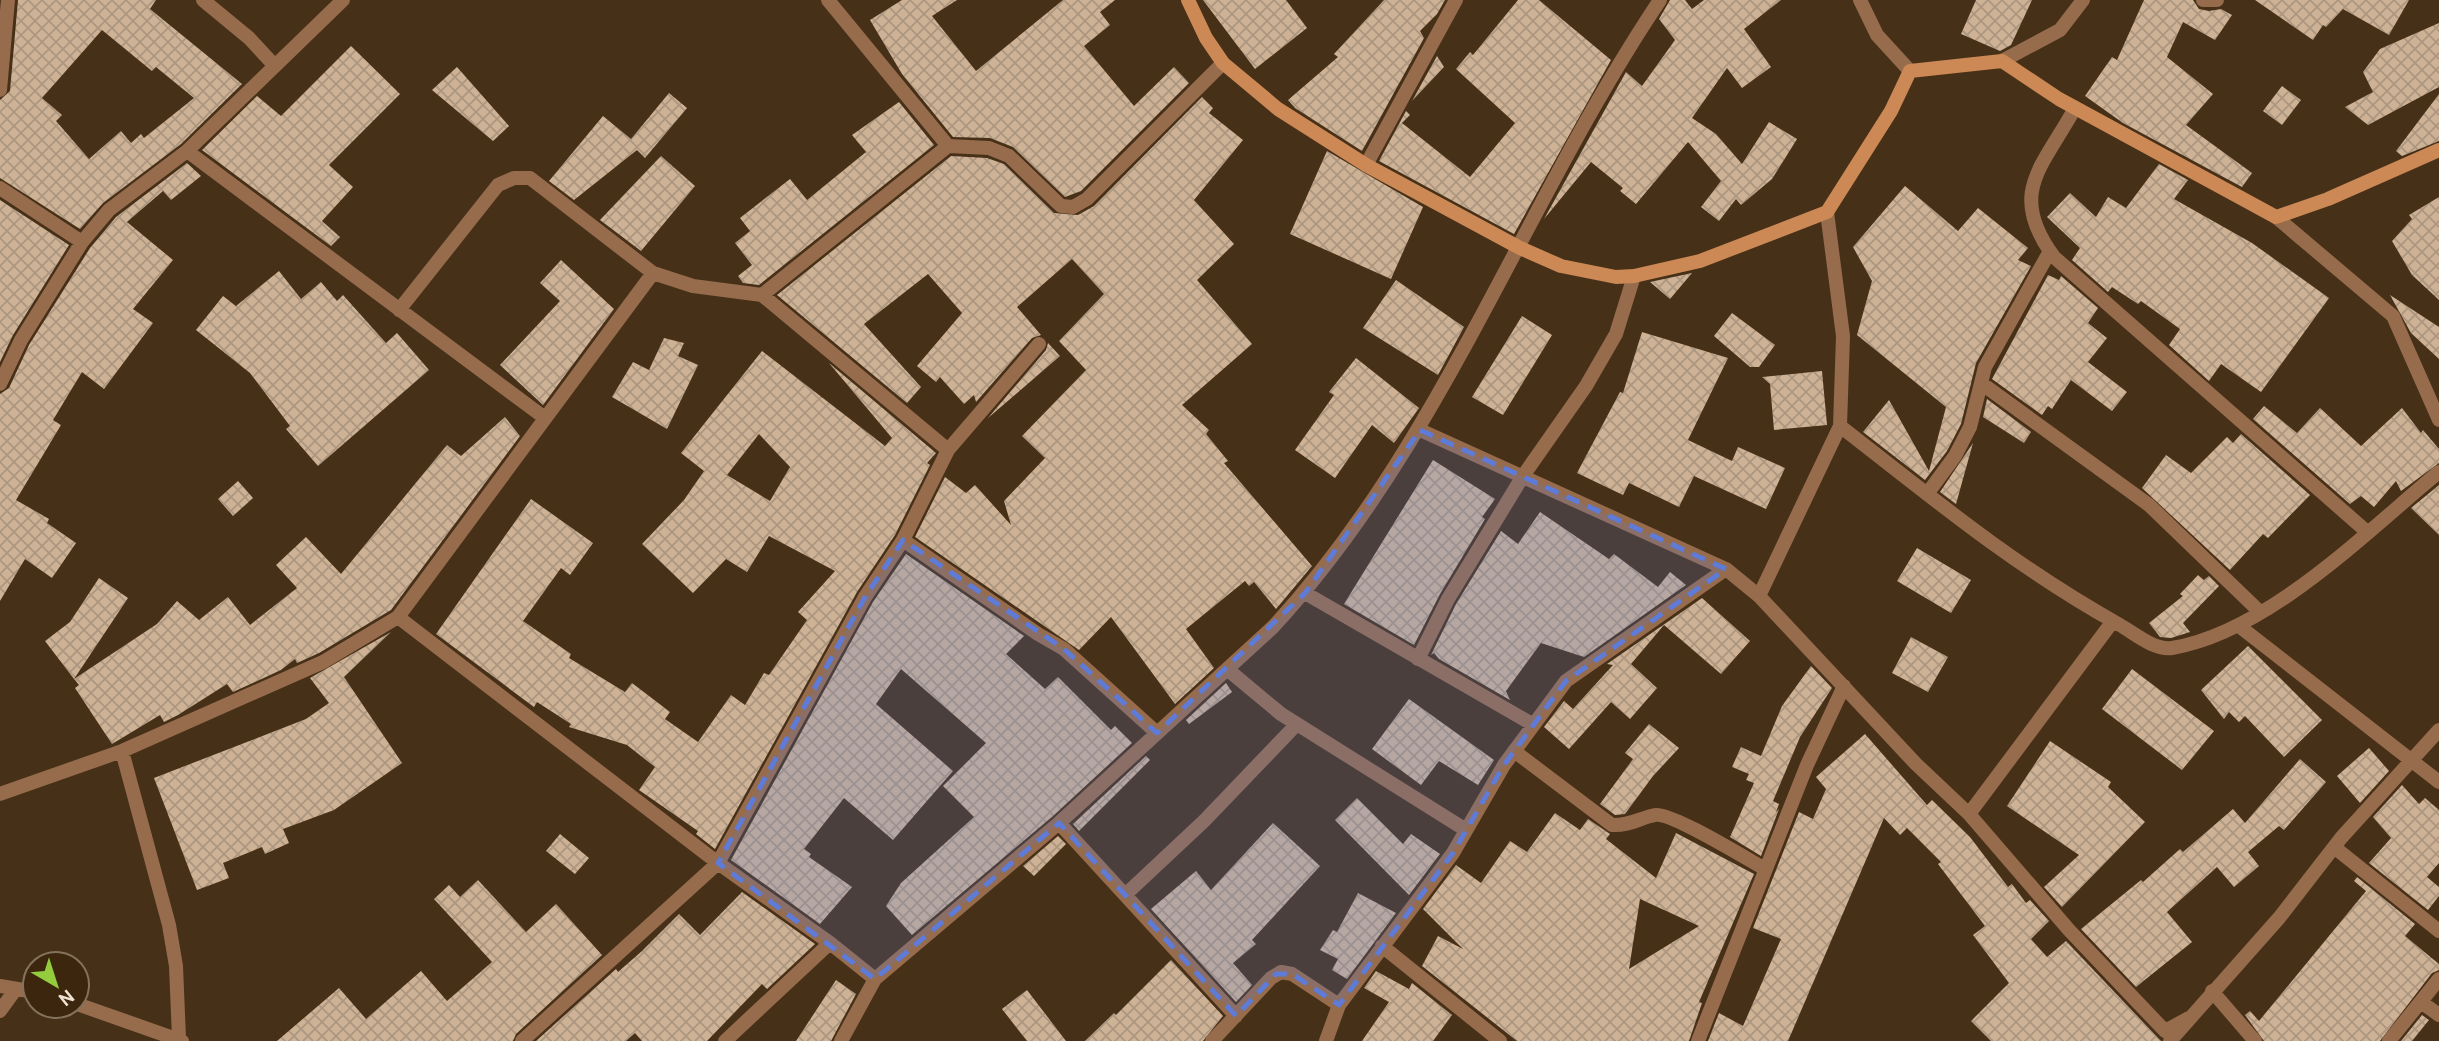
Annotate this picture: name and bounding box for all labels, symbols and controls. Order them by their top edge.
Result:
north arrow [21,950,91,1020]
text: N [54,985,79,1011]

